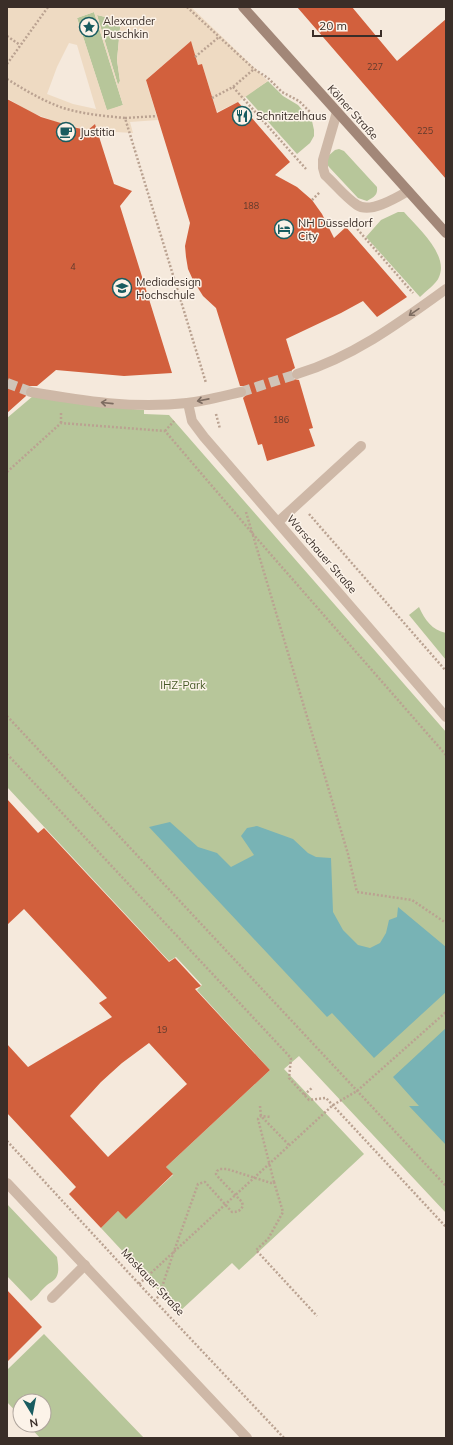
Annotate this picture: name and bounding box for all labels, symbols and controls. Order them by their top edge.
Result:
scale bar [313,12,381,38]
place label: Alexander Puschkin [103,14,155,41]
place icon: Alexander Puschkin [78,16,100,38]
text: 20 m [319,18,347,33]
house number: 227 [367,61,383,72]
street label: Kölner Straße [325,82,381,142]
restaurant icon: Schnitzelhaus [231,105,253,127]
place label: Schnitzelhaus [256,109,327,123]
cafe icon: Justitia [55,121,77,143]
place label: Justitia [80,125,115,139]
house number: 225 [417,125,434,136]
house number: 188 [243,200,259,211]
place label: NH Düsseldorf City [298,216,373,243]
hotel icon: NH Düsseldorf City [273,218,295,240]
house number: 4 [70,261,76,272]
place label: Mediadesign Hochschule [136,275,201,302]
school or university icon: Mediadesign Hochschule [111,277,133,299]
one-way arrow [409,308,420,316]
one-way arrow [197,396,210,404]
one-way arrow [101,400,114,407]
house number: 186 [273,414,289,425]
street label: Warschauer Straße [284,512,360,596]
park label: IHZ-Park [160,678,206,692]
house number: 19 [157,1024,167,1035]
street label: Moskauer Straße [118,1245,188,1319]
north arrow [12,1393,52,1433]
text: N [28,1415,39,1430]

